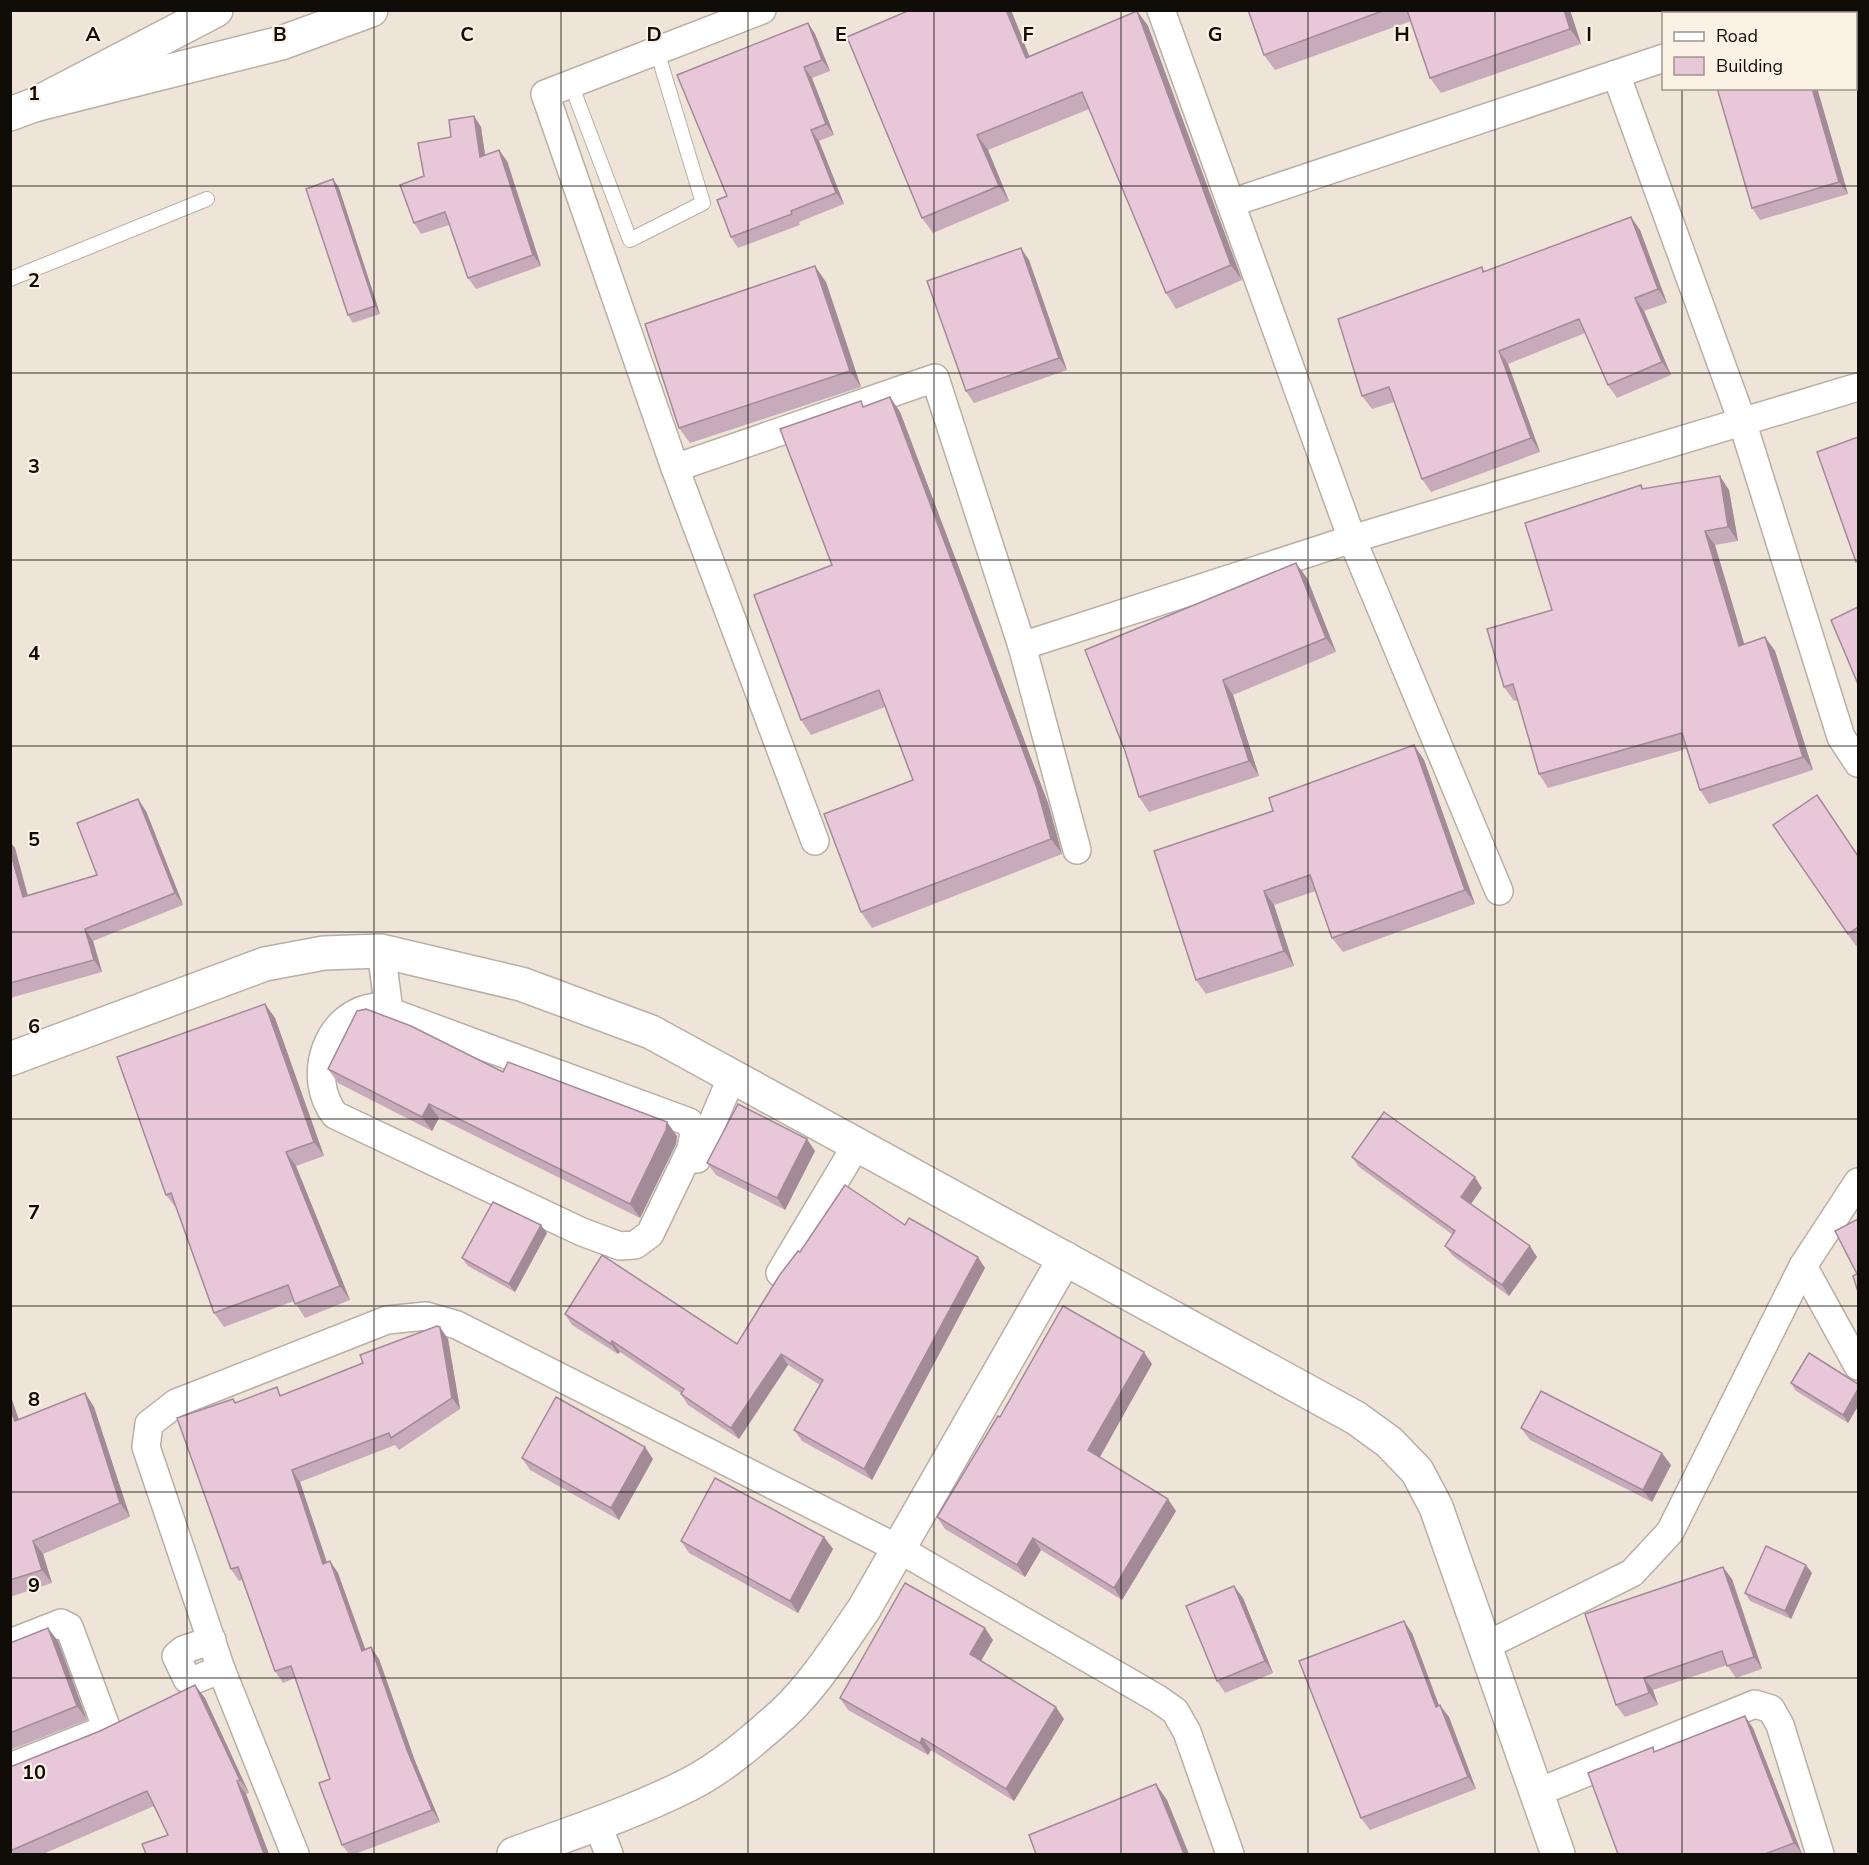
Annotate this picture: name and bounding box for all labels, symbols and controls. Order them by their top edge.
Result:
legend [1662,12,1857,90]
text: A [86,21,101,48]
text: B [273,21,287,48]
text: C [460,21,474,48]
text: D [646,21,662,48]
text: E [835,21,847,48]
text: F [1022,21,1034,48]
text: G [1208,21,1222,48]
text: H [1394,21,1410,48]
text: I [1586,21,1592,48]
text: Road [1716,24,1758,48]
text: Building [1716,54,1783,78]
text: 1 [28,80,40,107]
text: 2 [28,267,40,294]
text: 3 [28,453,40,480]
text: 4 [28,640,40,667]
text: 5 [28,826,40,853]
text: 6 [28,1013,40,1040]
text: 7 [28,1199,40,1226]
text: 8 [28,1386,40,1413]
text: 9 [28,1572,40,1599]
text: 10 [22,1759,46,1786]

